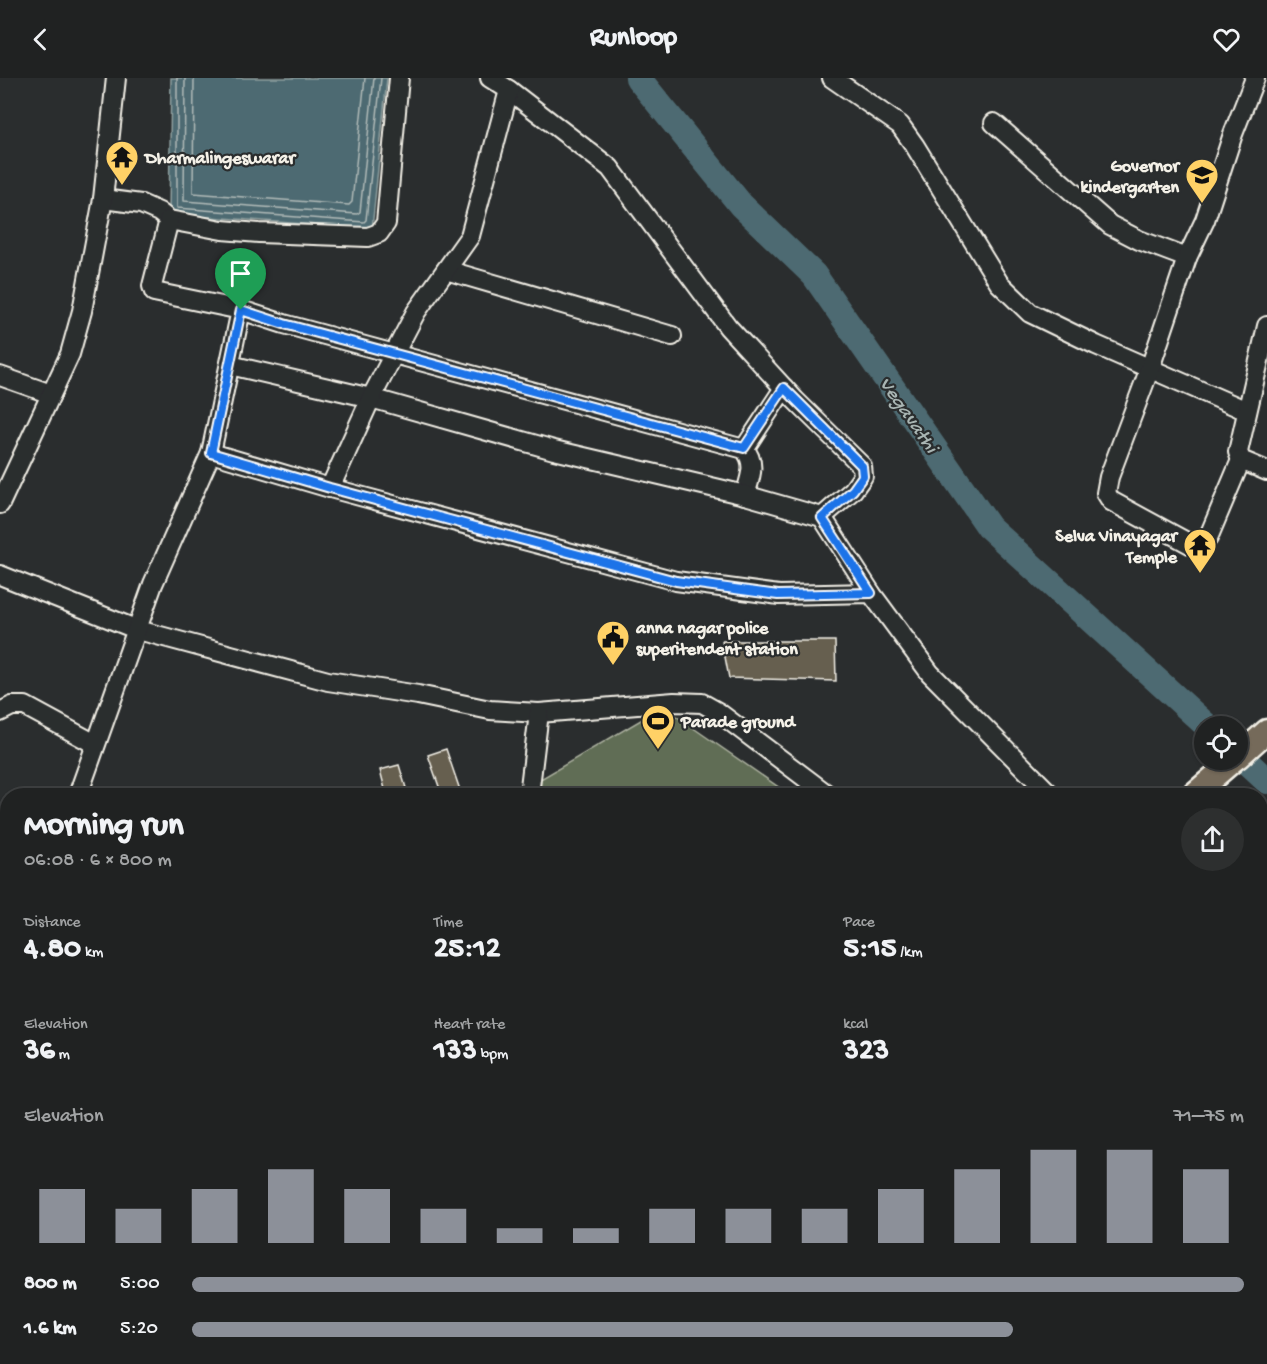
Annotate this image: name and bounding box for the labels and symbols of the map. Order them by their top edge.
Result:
temple icon: Dharmalingeswarar [104,139,140,186]
place label: Dharmalingeswarar [143,149,297,170]
place label: Governor kindergarten [1081,157,1182,199]
school or university icon: Governor kindergarten [1184,157,1220,204]
pin [215,248,266,310]
water label: Vegavathi [873,374,943,460]
place label: Selva Vinayagar Temple [1055,527,1180,569]
temple icon: Selva Vinayagar Temple [1182,527,1218,574]
public building icon: anna nagar police superitendent station [595,619,631,666]
place label: anna nagar police superitendent station [635,619,798,661]
sports icon: Parade ground [640,703,676,750]
place label: Parade ground [680,713,797,734]

